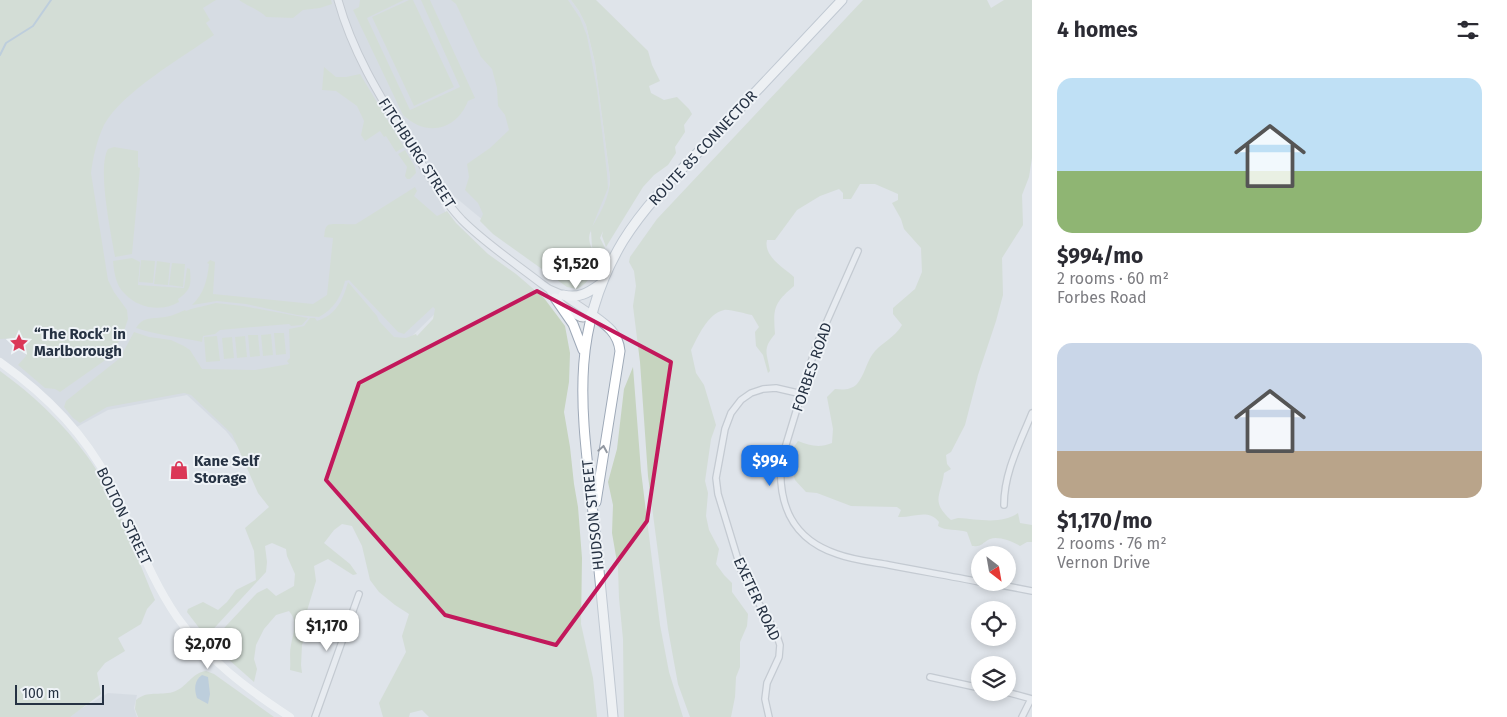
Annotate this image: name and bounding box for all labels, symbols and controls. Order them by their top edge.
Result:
icon: filters [1454,16,1482,44]
text: 4 homes [1057,17,1138,43]
street label: ROUTE 85 CONNECTOR [645,87,761,209]
street label: FITCHBURG STREET [375,95,459,212]
icon: home [1225,111,1315,201]
text: $994/mo [1057,243,1143,269]
pin: $1,520 [535,248,617,290]
text: $1,520 [553,254,599,273]
text: 2 rooms · 60 m² [1057,269,1169,288]
text: Forbes Road [1057,288,1147,307]
street label: FORBES ROAD [788,320,836,414]
place label: “The Rock” in Marlborough [34,325,126,360]
place icon: “The Rock” in Marlborough [8,332,30,354]
icon: home [1225,376,1315,466]
one-way arrow [598,444,608,453]
pin: $994 [740,444,800,487]
text: $994 [752,451,788,470]
place label: Kane Self Storage [194,452,260,487]
shop icon: Kane Self Storage [168,459,190,481]
street label: HUDSON STREET [578,459,608,571]
street label: BOLTON STREET [93,464,155,568]
text: $1,170/mo [1057,508,1152,534]
text: 2 rooms · 76 m² [1057,534,1167,553]
north arrow [971,546,1016,591]
map controls [971,546,1016,701]
text: Vernon Drive [1057,553,1150,572]
street label: EXETER ROAD [730,554,784,644]
button: locate [971,601,1016,646]
pin: $1,170 [286,610,368,652]
text: $1,170 [306,616,348,635]
pin: $2,070 [167,628,249,670]
text: $2,070 [185,634,231,653]
button: layers [971,656,1016,701]
scale bar [15,682,104,705]
text: 100 m [22,685,59,702]

